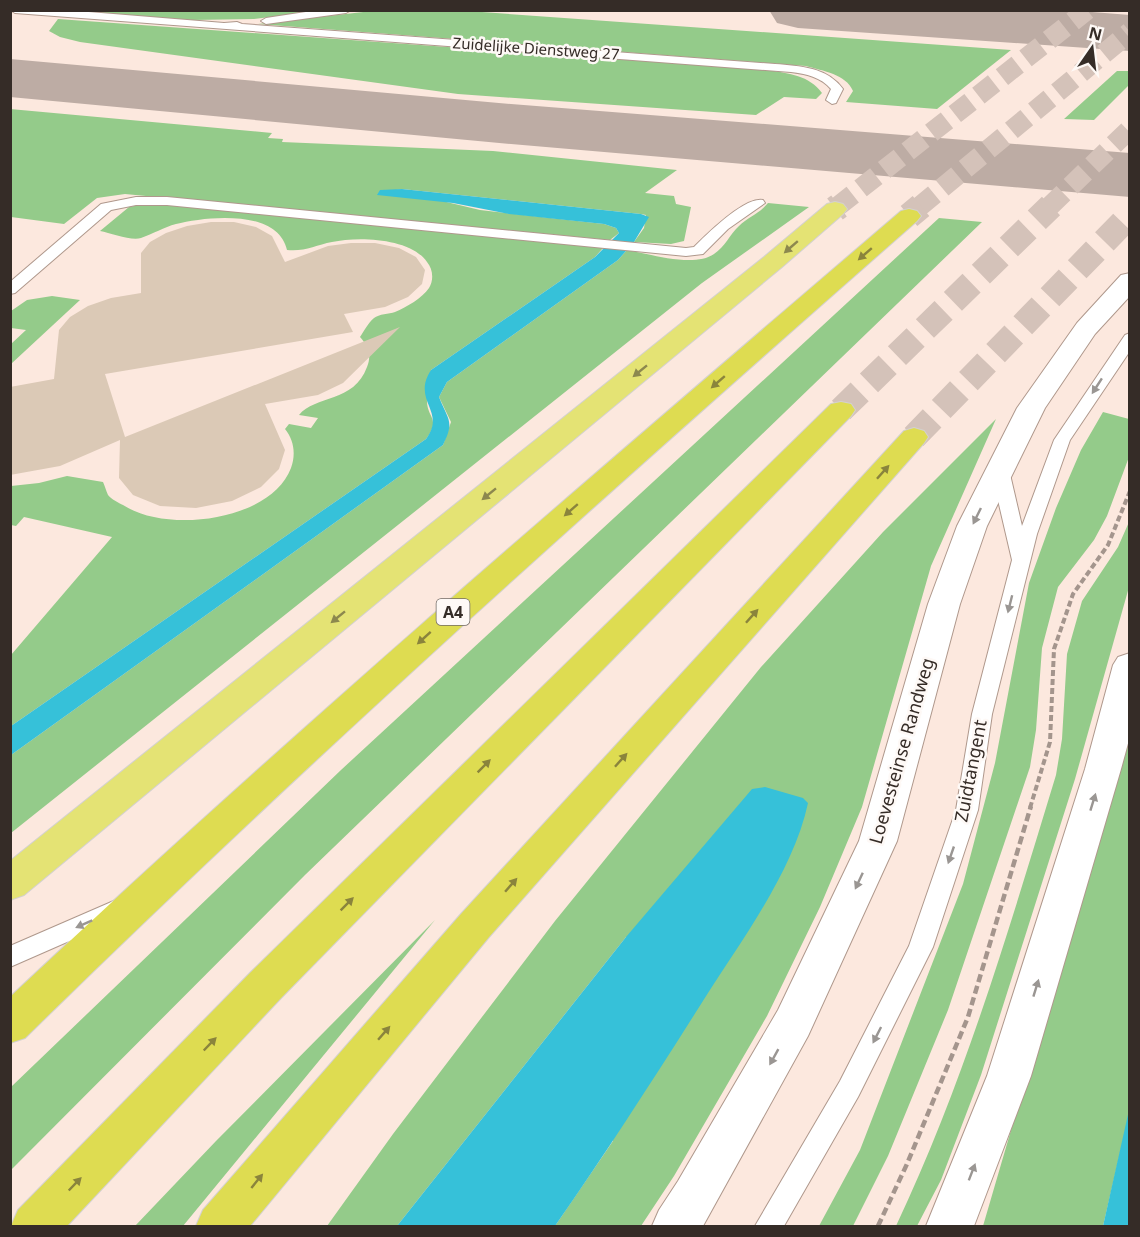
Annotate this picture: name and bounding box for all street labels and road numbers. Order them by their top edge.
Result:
street label: Zuidelijke Dienstweg 27 [452,32,620,64]
road number: A4 [436,599,470,625]
street label: Loevesteinse Randweg [863,655,939,847]
street label: Zuidtangent [948,717,992,824]

